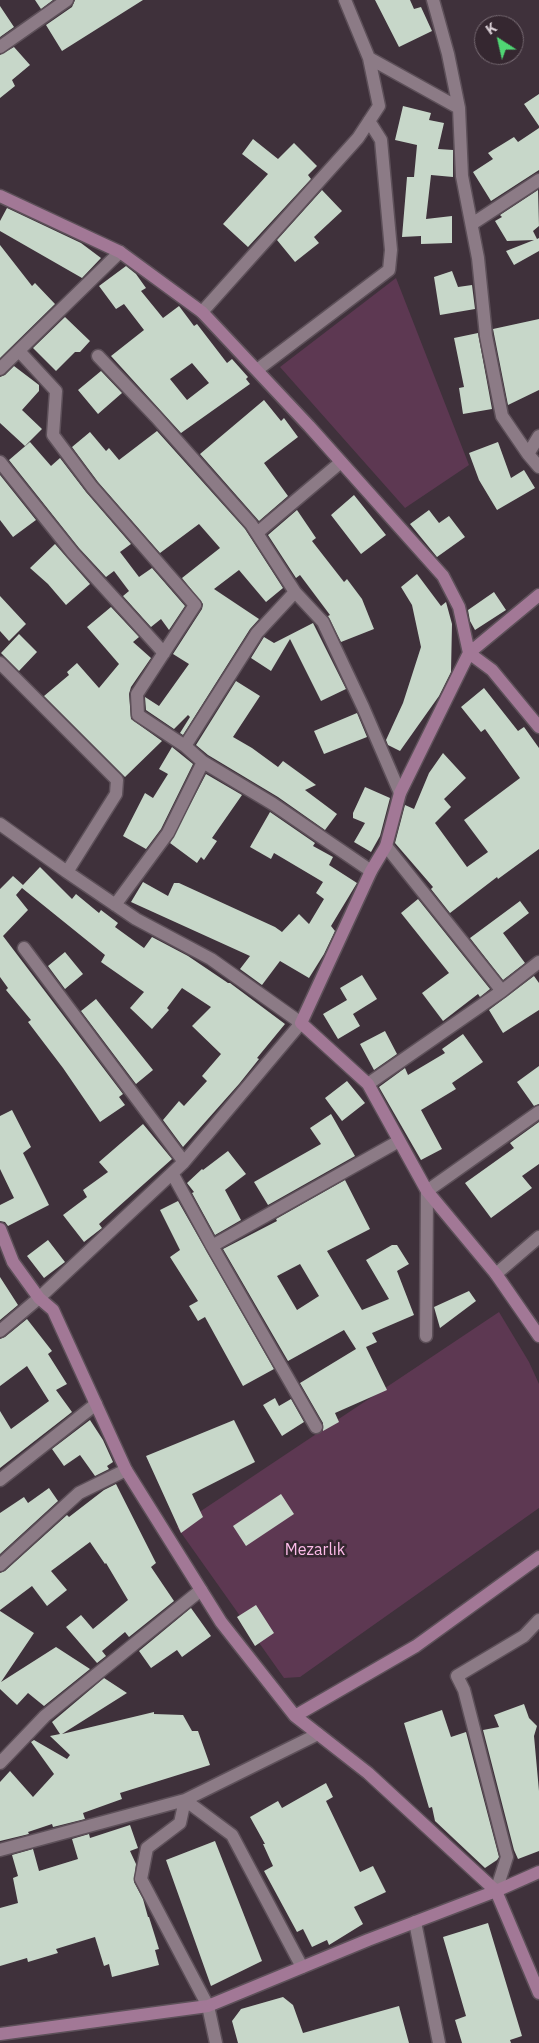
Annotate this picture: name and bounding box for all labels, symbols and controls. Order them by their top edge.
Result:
north arrow [474,15,524,65]
text: K [482,18,500,39]
park label: Mezarlık [285,1540,345,1560]

